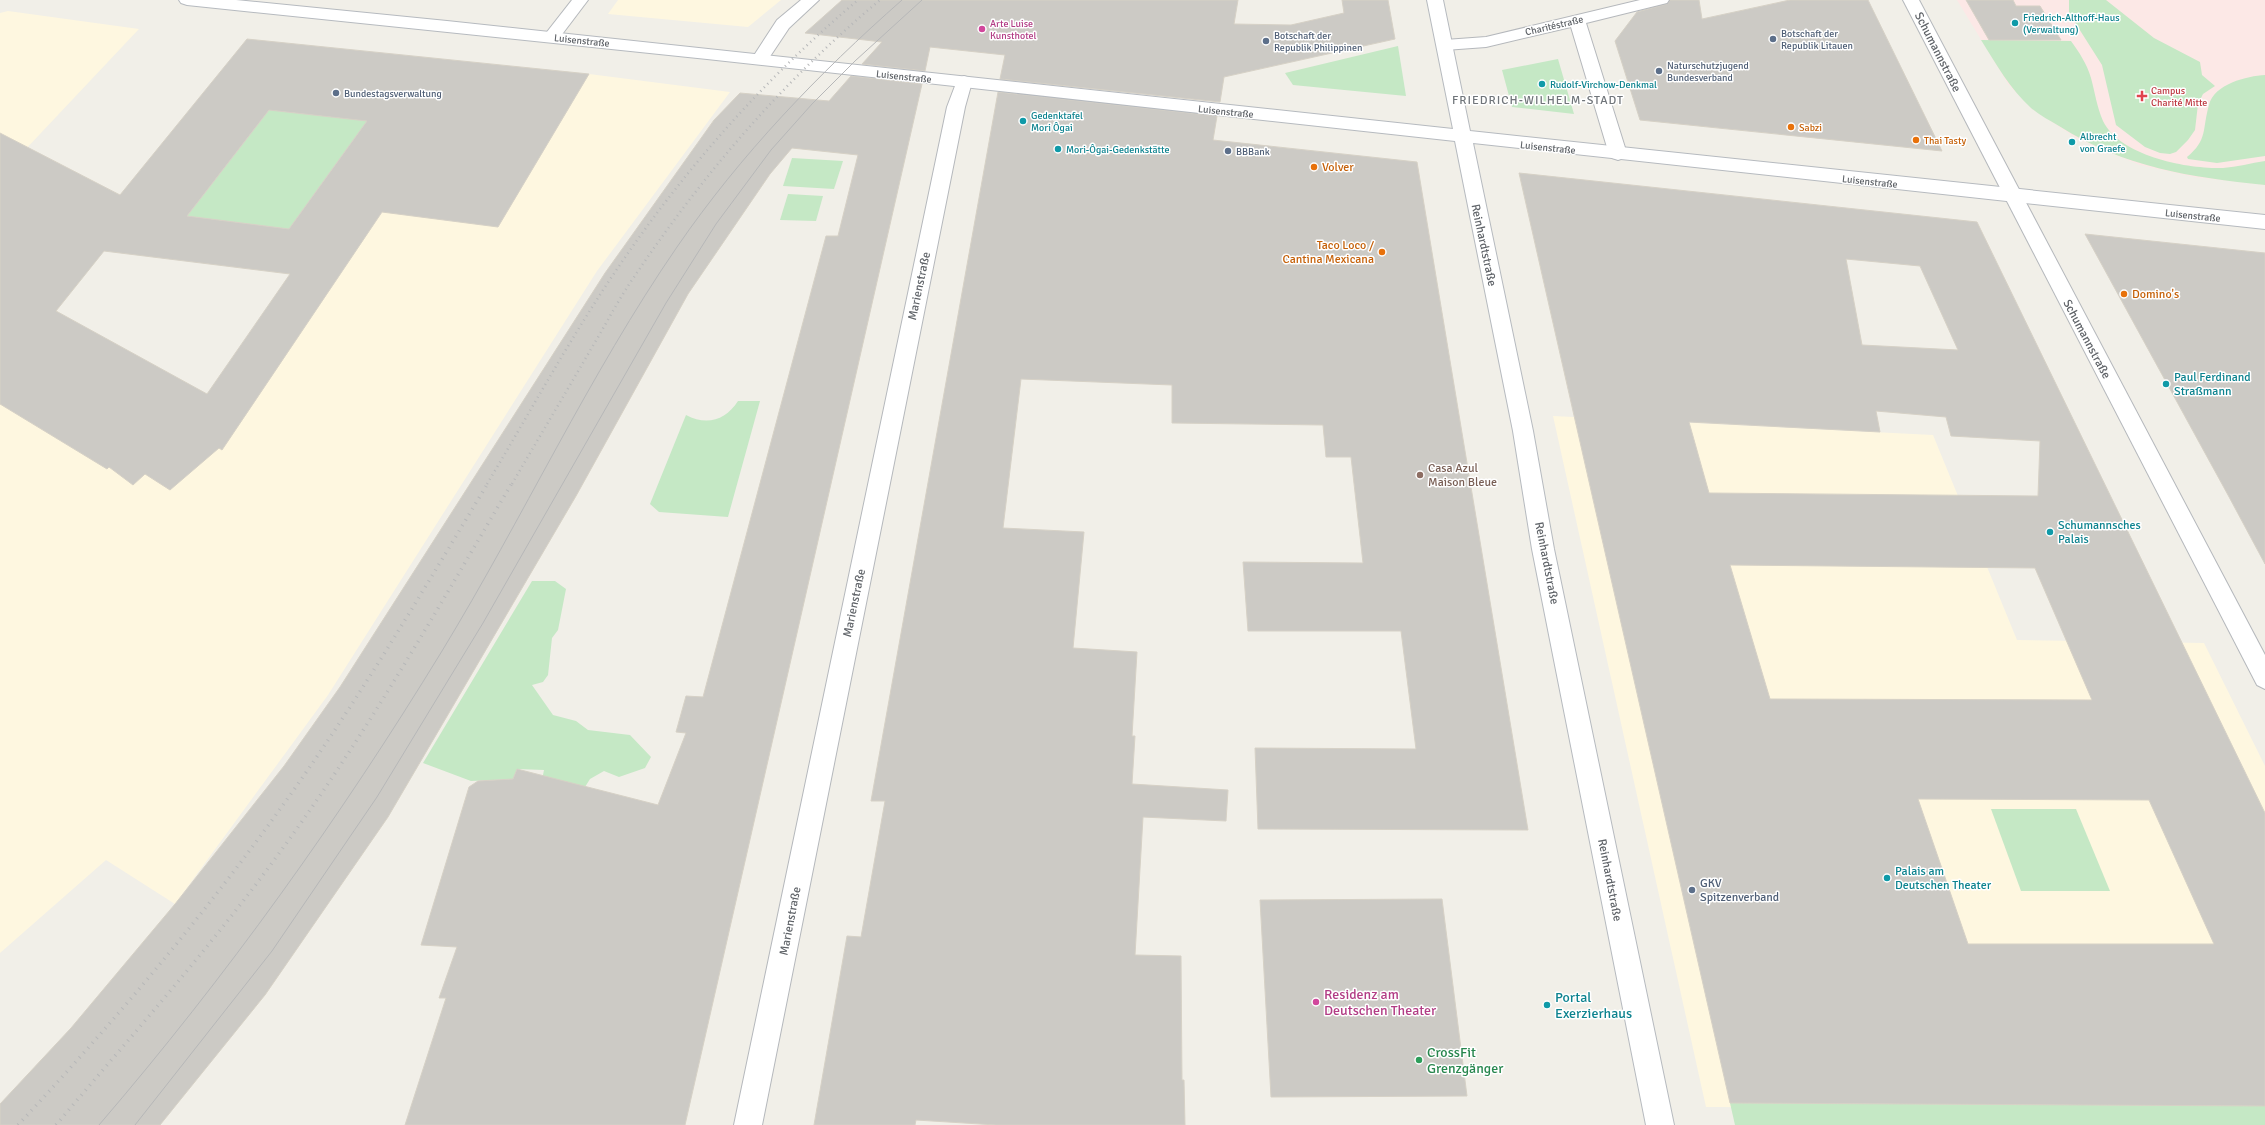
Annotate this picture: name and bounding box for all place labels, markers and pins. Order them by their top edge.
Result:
place label: Friedrich-Althoff-Haus (Verwaltung) [2023,12,2120,36]
place label: Arte Luise Kunsthotel [990,18,1037,42]
marker: Friedrich-Althoff-Haus (Verwaltung) [2010,18,2020,28]
marker: Arte Luise Kunsthotel [977,24,987,34]
place label: Botschaft der Republik Litauen [1781,28,1853,52]
place label: Botschaft der Republik Philippinen [1274,30,1362,54]
marker: Botschaft der Republik Litauen [1768,34,1778,44]
marker: Botschaft der Republik Philippinen [1261,36,1271,46]
place label: Naturschutzjugend Bundesverband [1667,60,1749,84]
marker: Naturschutzjugend Bundesverband [1654,66,1664,76]
marker: Rudolf-Virchow-Denkmal [1537,79,1547,89]
place label: Rudolf-Virchow-Denkmal [1550,79,1657,91]
place label: Campus Charité Mitte [2151,85,2207,109]
marker: Bundestagsverwaltung [331,88,341,98]
place label: Bundestagsverwaltung [344,88,442,100]
marker: Campus Charité Mitte [2136,90,2148,102]
place label: Gedenktafel Mori Ôgai [1031,110,1083,134]
marker: Gedenktafel Mori Ôgai [1018,116,1028,126]
marker: Sabzi [1786,122,1796,132]
place label: Sabzi [1799,122,1822,134]
place label: Albrecht von Graefe [2080,131,2126,155]
marker: Thai Tasty [1911,135,1921,145]
place label: Thai Tasty [1924,135,1967,147]
marker: Albrecht von Graefe [2067,137,2077,147]
marker: Mori-Ôgai-Gedenkstätte [1053,144,1063,154]
place label: Mori-Ôgai-Gedenkstätte [1066,144,1169,156]
marker: BBBank [1223,146,1233,156]
place label: BBBank [1236,146,1270,158]
place label: Volver [1322,160,1354,175]
marker: Volver [1309,162,1319,172]
place label: Taco Loco / Cantina Mexicana [1283,238,1374,267]
marker: Taco Loco / Cantina Mexicana [1377,247,1387,257]
place label: Domino's [2132,287,2179,302]
marker: Domino's [2119,289,2129,299]
place label: Paul Ferdinand Straßmann [2174,370,2251,399]
marker: Paul Ferdinand Straßmann [2161,379,2171,389]
place label: Casa Azul Maison Bleue [1428,461,1497,490]
marker: Casa Azul Maison Bleue [1415,470,1425,480]
place label: Schumannsches Palais [2058,518,2141,547]
marker: Schumannsches Palais [2045,527,2055,537]
place label: Palais am Deutschen Theater [1895,864,1992,893]
marker: Palais am Deutschen Theater [1882,873,1892,883]
place label: GKV Spitzenverband [1700,876,1779,905]
marker: GKV Spitzenverband [1687,885,1697,895]
place label: Residenz am Deutschen Theater [1324,986,1437,1019]
place label: Portal Exerzierhaus [1555,989,1632,1022]
marker: Residenz am Deutschen Theater [1311,997,1321,1007]
marker: Portal Exerzierhaus [1542,1000,1552,1010]
place label: CrossFit Grenzgänger [1427,1044,1504,1077]
marker: CrossFit Grenzgänger [1414,1055,1424,1065]

